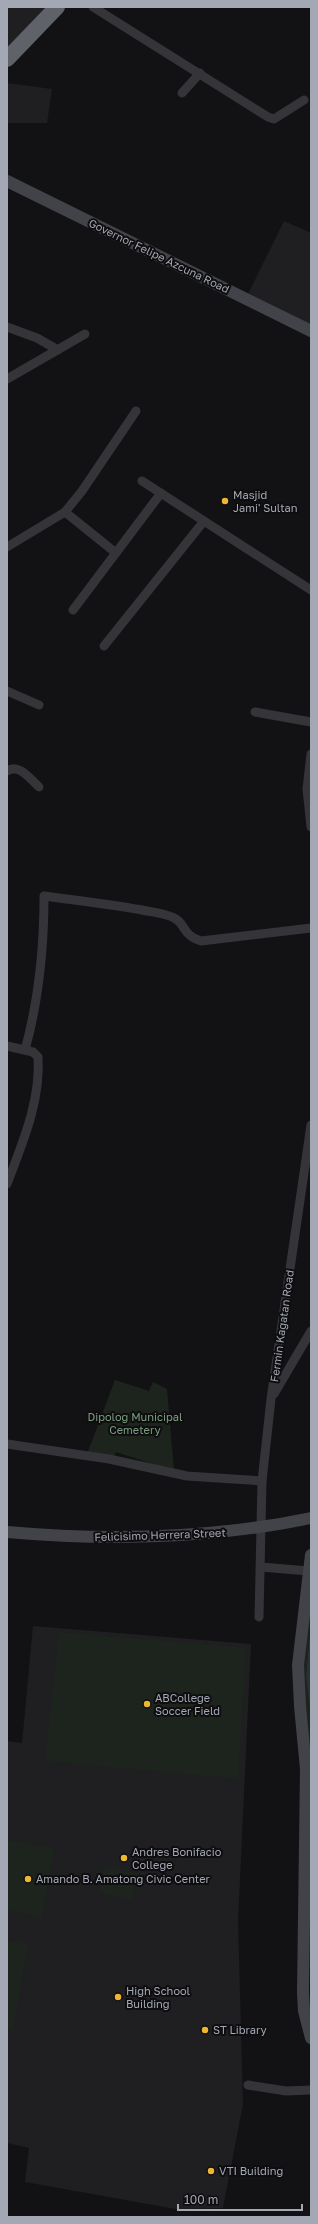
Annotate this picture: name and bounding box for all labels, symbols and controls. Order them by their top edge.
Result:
street label: Governor Felipe Azcuna Road [87,216,232,295]
place label: Masjid Jami' Sultan [233,488,298,514]
marker: Masjid Jami' Sultan [220,496,230,506]
street label: Fermin Kagatan Road [267,1269,296,1383]
park label: Dipolog Municipal Cemetery [88,1410,183,1436]
street label: Felicisimo Herrera Street [94,1526,226,1543]
place label: ABCollege Soccer Field [155,1691,220,1717]
marker: ABCollege Soccer Field [142,1699,152,1709]
place label: Andres Bonifacio College [132,1845,222,1871]
marker: Andres Bonifacio College [119,1853,129,1863]
place label: Amando B. Amatong Civic Center [36,1872,211,1885]
marker: Amando B. Amatong Civic Center [23,1874,33,1884]
place label: High School Building [126,1984,191,2010]
marker: High School Building [113,1992,123,2002]
place label: ST Library [213,2023,267,2036]
marker: ST Library [200,2025,210,2035]
place label: VTI Building [219,2164,283,2177]
marker: VTI Building [206,2166,216,2176]
scale bar [178,2186,302,2212]
text: 100 m [184,2192,218,2207]

